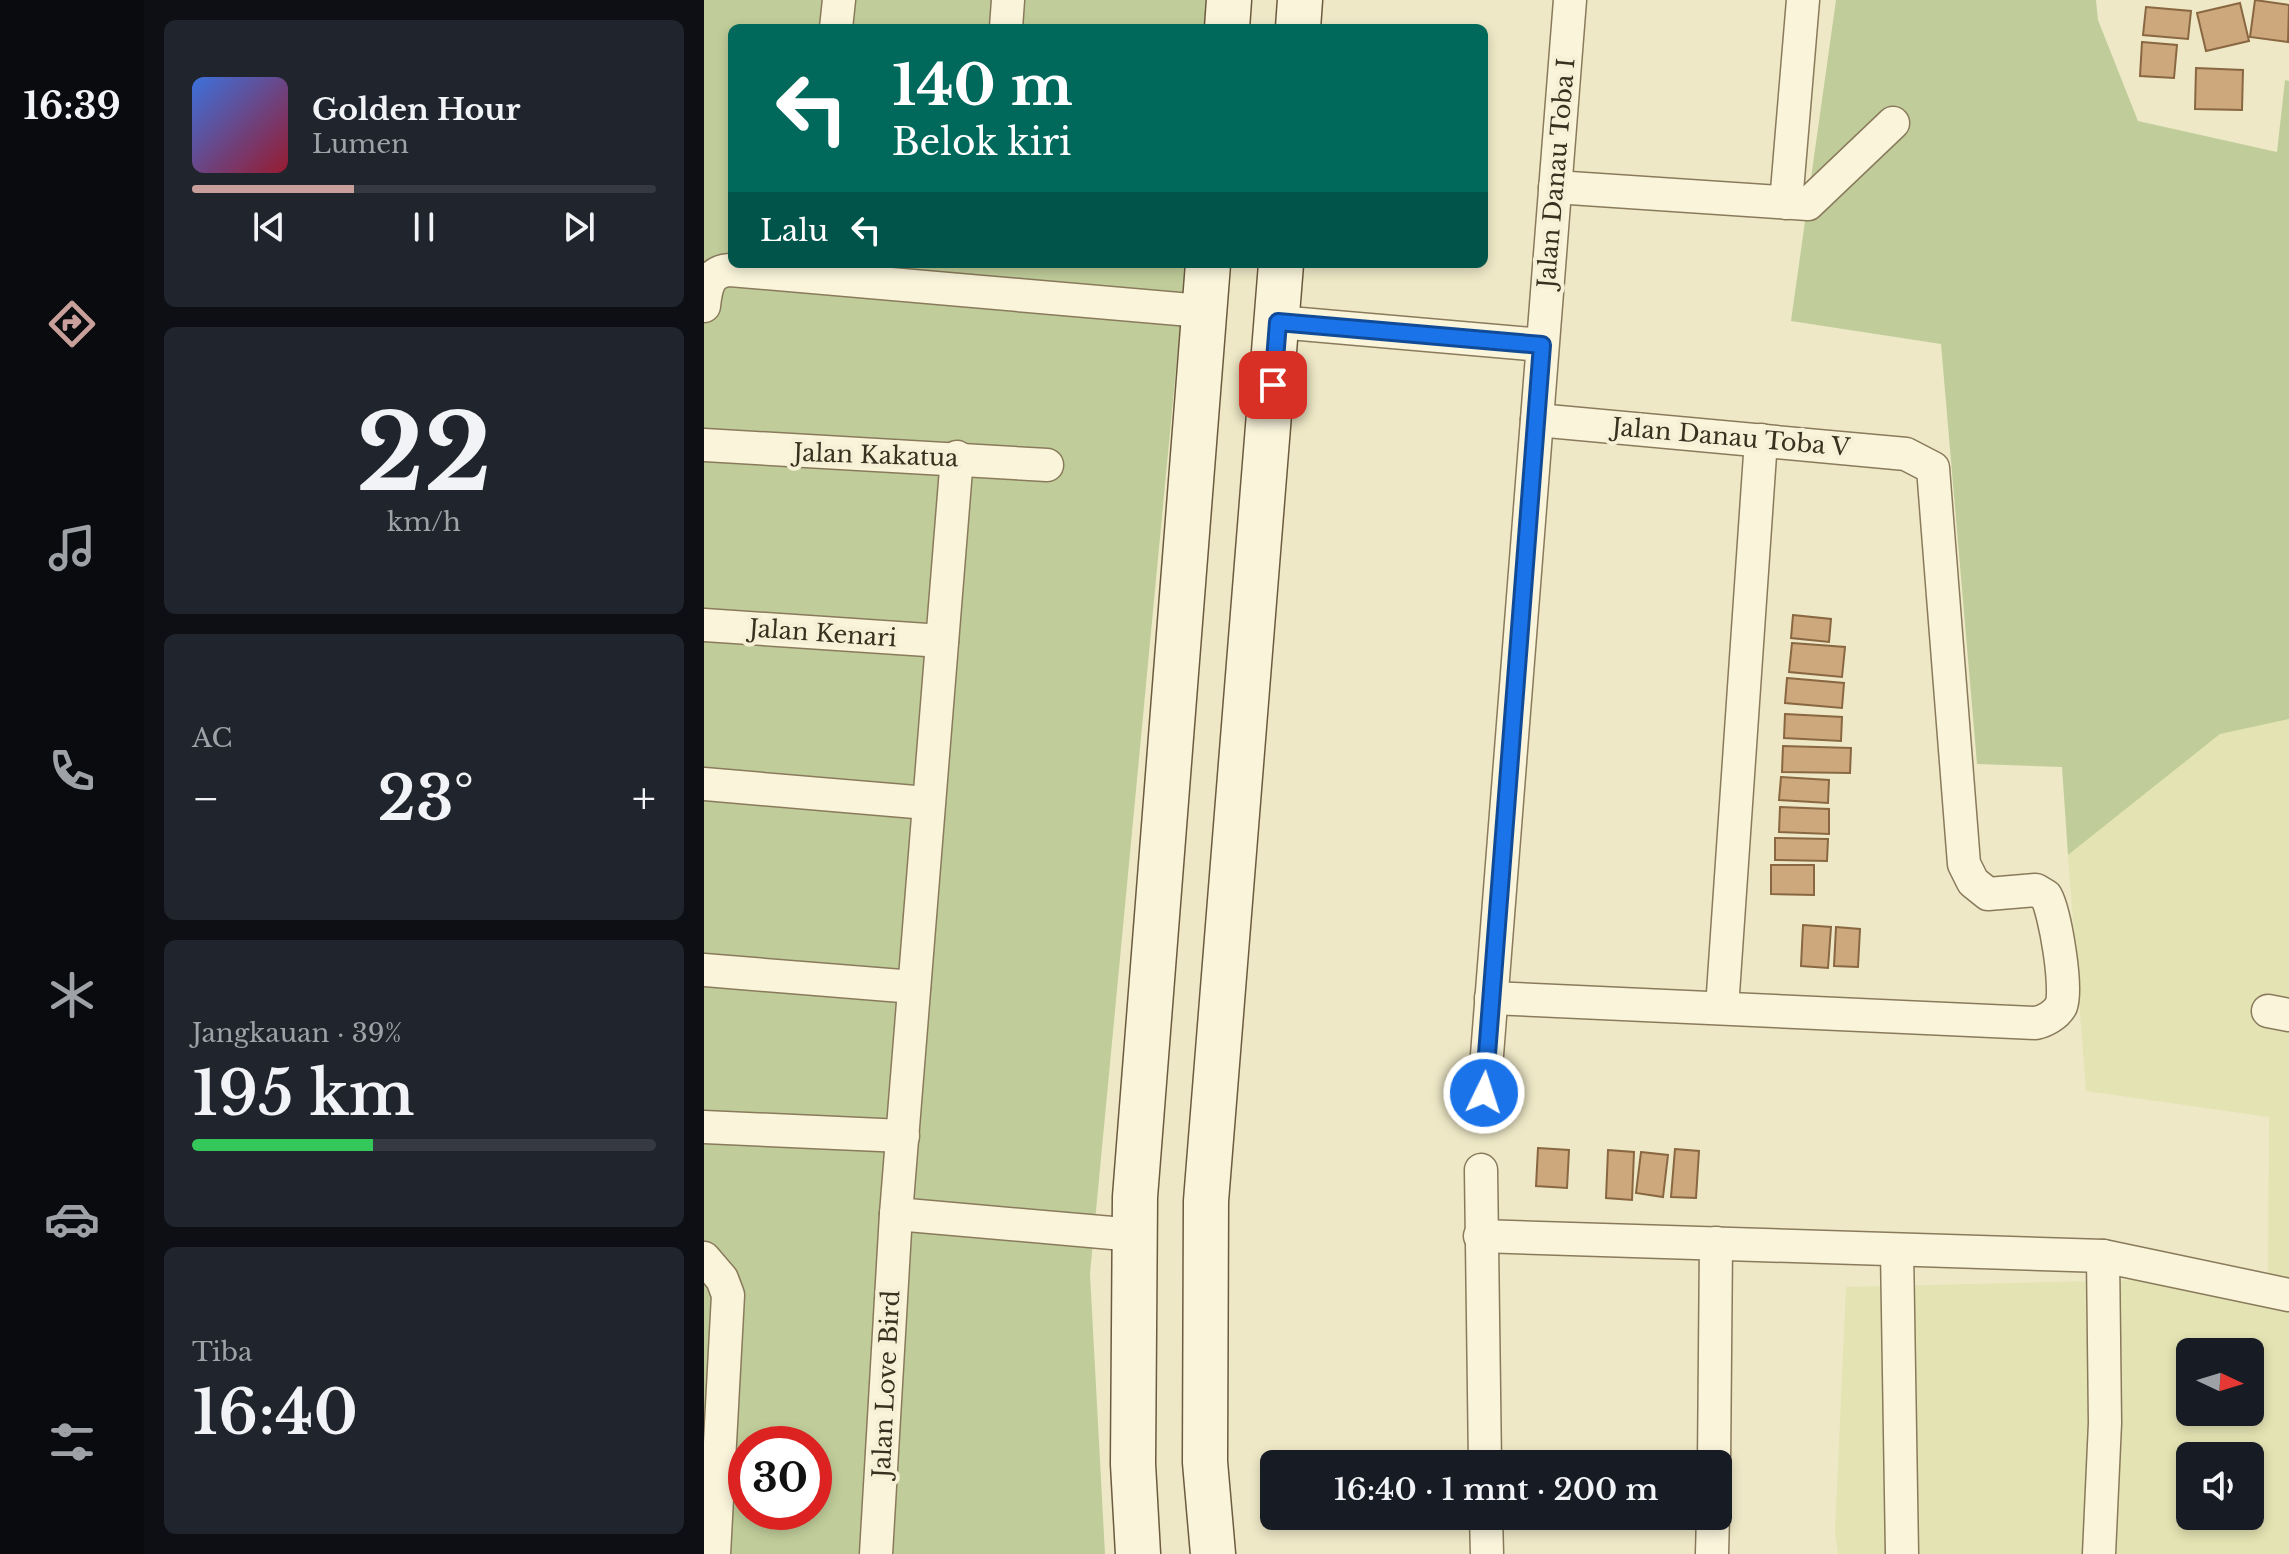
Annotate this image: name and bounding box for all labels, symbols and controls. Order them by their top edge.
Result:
text: 140 m [892,51,1073,120]
icon: left [760,56,864,160]
street label: Jalan Danau Toba I [1531,57,1581,292]
text: 16:39 [23,84,121,129]
text: Golden Hour [312,91,521,128]
text: Belok kiri [892,120,1071,165]
text: Lumen [312,128,409,160]
icon: previous [247,205,291,249]
icon: pause [402,205,446,249]
icon: next [557,205,601,249]
icon: left [844,208,888,252]
text: Lalu [760,212,828,249]
icon: directions [44,296,100,352]
pin [1239,351,1307,419]
icon: arrive [1251,363,1295,407]
text: 22 [356,389,492,518]
street label: Jalan Danau Toba V [1608,412,1852,462]
street label: Jalan Kakatua [790,438,960,472]
text: km/h [387,506,461,538]
icon: music [44,520,100,576]
street label: Jalan Kenari [745,613,898,653]
text: AC [192,722,232,754]
icon: phone [44,743,100,799]
text: 23° [378,762,474,836]
text: − [192,771,220,826]
text: + [632,771,656,826]
icon: climate [44,967,100,1023]
text: Jangkauan · 39% [192,1017,402,1049]
position arrow [1442,1051,1526,1135]
text: 195 km [192,1057,414,1131]
icon: car [44,1191,100,1247]
street label: Jalan Love Bird [866,1289,905,1482]
text: Tiba [192,1336,252,1368]
north arrow [2176,1338,2264,1426]
map controls [2176,1338,2264,1530]
text: 16:40 [192,1376,358,1450]
icon: filters [44,1414,100,1470]
speed limit sign: 30 [728,1426,832,1530]
button: sound [2176,1442,2264,1530]
text: 16:40 · 1 mnt · 200 m [1334,1471,1658,1508]

